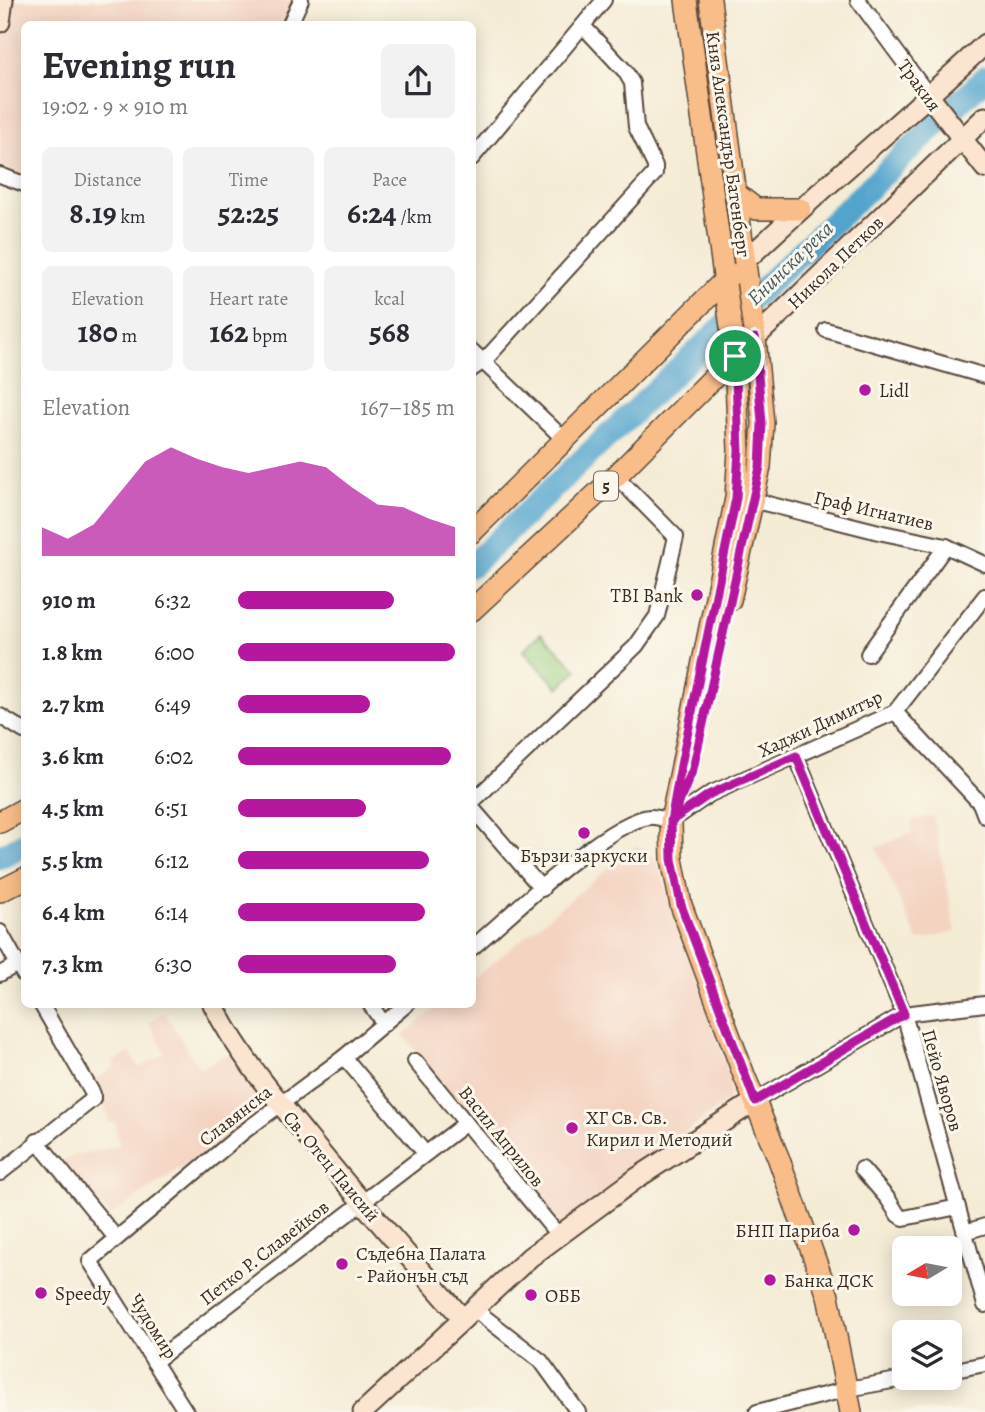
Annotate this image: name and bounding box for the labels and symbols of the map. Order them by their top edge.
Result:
street label: Княз Александър Батенберг [699,29,757,259]
street label: Тракия [891,54,947,117]
street label: Никола Петков [782,210,890,315]
water label: Енинска река [741,215,839,311]
pin [705,326,765,386]
place label: Lidl [879,378,909,404]
marker: Lidl [857,382,873,398]
road number: 5 [594,472,618,500]
street label: Граф Игнатиев [812,485,936,537]
place label: TBI Bank [611,583,684,609]
marker: TBI Bank [689,587,705,603]
street label: Хаджи Димитър [754,684,887,764]
marker: Бързи заркуски [576,825,592,841]
place label: Бързи заркуски [520,843,648,869]
street label: Пейо Яворов [915,1026,969,1134]
street label: Славянска [194,1079,278,1152]
street label: Васил Априлов [452,1081,550,1193]
place label: ХГ Св. Св. Кирил и Методий [586,1105,733,1153]
street label: Св. Отец Паисий [277,1106,385,1228]
marker: ХГ Св. Св. Кирил и Методий [564,1120,580,1136]
street label: Петко Р. Славейков [195,1194,335,1311]
place label: БНП Париба [735,1218,840,1244]
marker: БНП Париба [846,1222,862,1238]
north arrow [892,1236,962,1306]
place label: Съдебна Палата - Районън съд [356,1241,486,1289]
marker: Съдебна Палата - Районън съд [334,1256,350,1272]
place label: Банка ДСК [784,1268,873,1294]
marker: Банка ДСК [762,1272,778,1288]
place label: Speedy [55,1281,111,1307]
place label: ОББ [545,1283,581,1309]
marker: Speedy [33,1285,49,1301]
marker: ОББ [523,1287,539,1303]
street label: Чудомир [123,1289,183,1364]

